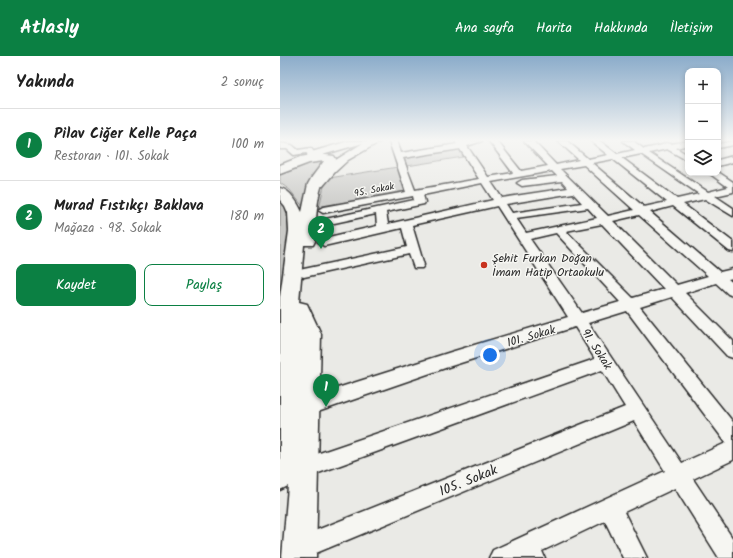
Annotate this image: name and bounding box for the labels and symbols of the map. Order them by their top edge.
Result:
street label: 95. Sokak [353,178,396,202]
pin: 2 [308,216,334,249]
place label: Şehit Furkan Doğan İmam Hatip Ortaokulu [492,249,604,282]
marker: Şehit Furkan Doğan İmam Hatip Ortaokulu [479,260,489,270]
street label: 101. Sokak [505,320,558,352]
street label: 91. Sokak [576,325,617,374]
your location [480,345,500,365]
pin: 1 [313,374,339,407]
street label: 105. Sokak [436,459,501,503]

